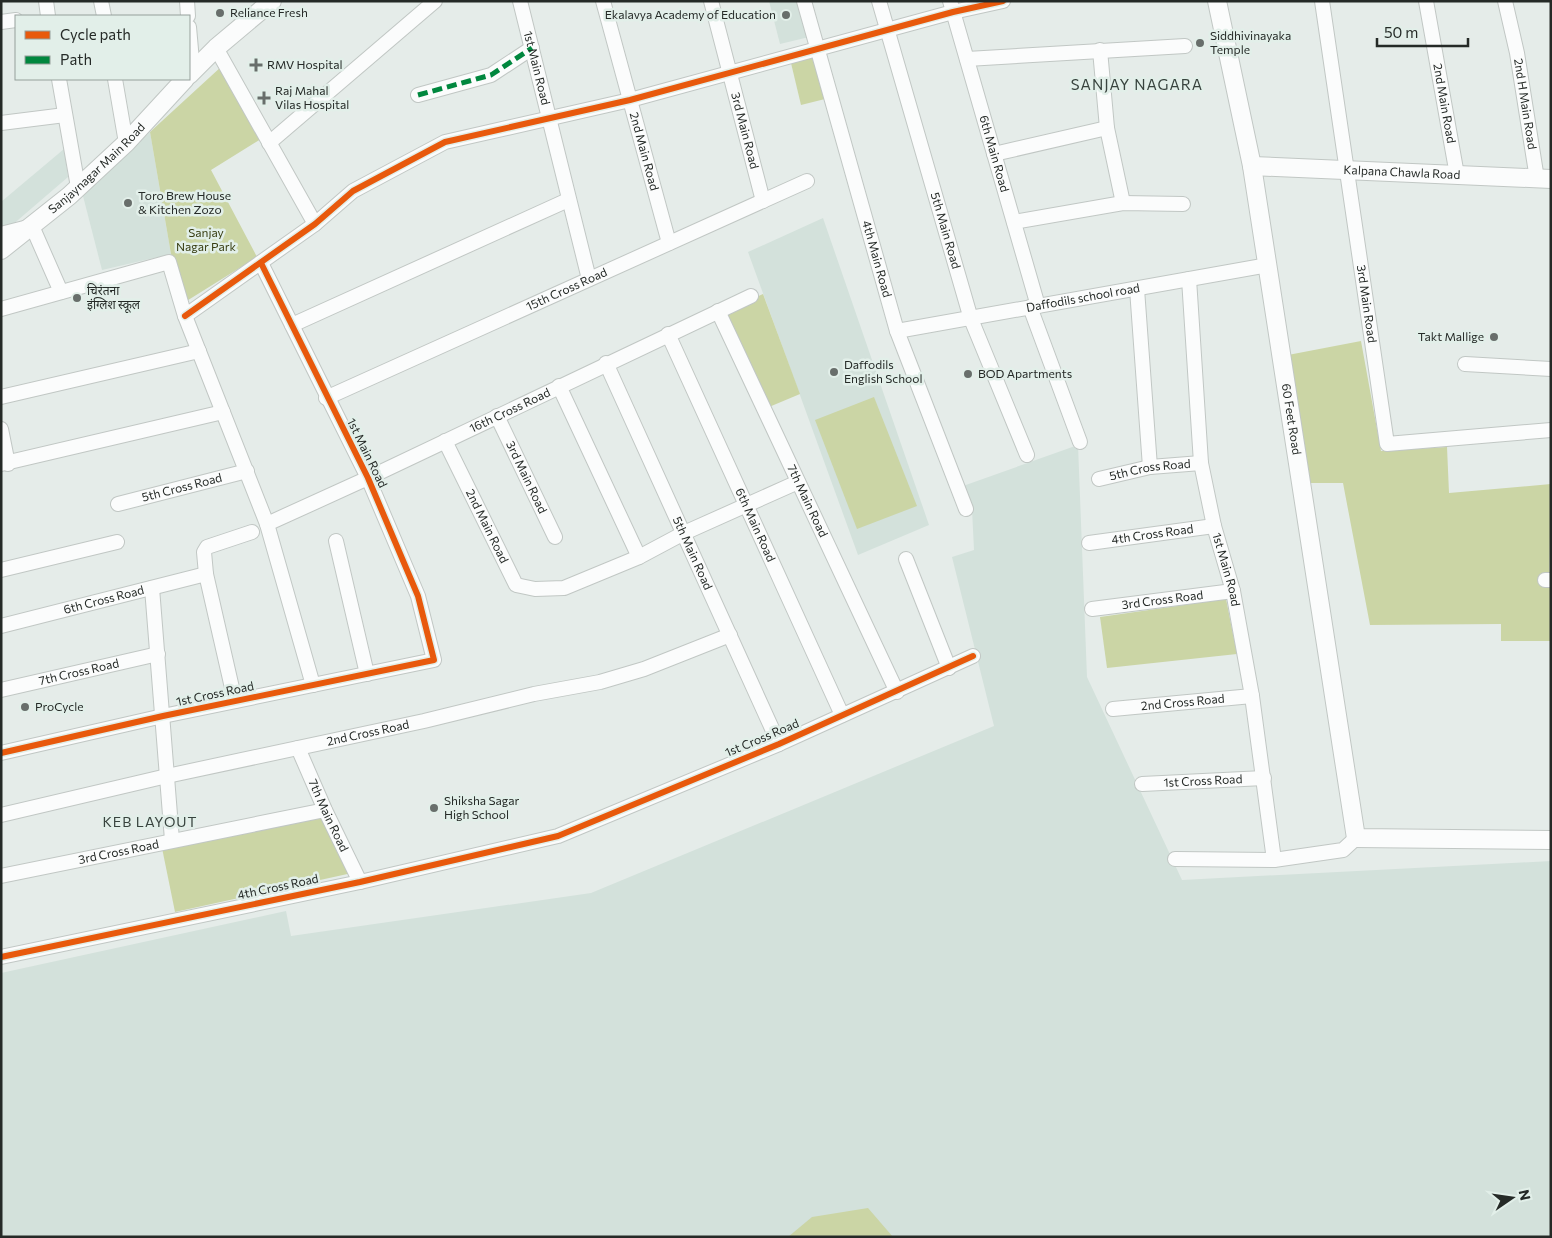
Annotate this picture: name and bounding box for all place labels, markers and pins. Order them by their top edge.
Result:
place label: Reliance Fresh [230,5,308,19]
marker: Reliance Fresh [214,7,226,19]
place label: Ekalavya Academy of Education [605,7,776,21]
marker: Ekalavya Academy of Education [780,9,792,21]
place label: Siddhivinayaka Temple [1210,28,1291,56]
marker: Siddhivinayaka Temple [1194,37,1206,49]
place label: RMV Hospital [267,57,342,71]
marker: RMV Hospital [249,58,263,72]
place label: Raj Mahal Vilas Hospital [275,83,349,111]
marker: Raj Mahal Vilas Hospital [257,91,271,105]
place label: Toro Brew House & Kitchen Zozo [138,188,231,216]
marker: Toro Brew House & Kitchen Zozo [122,197,134,209]
place label: चिरंतना इंग्लिश स्कूल [87,283,141,313]
marker: चिरंतना इंग्लिश स्कूल [71,292,83,304]
place label: Takt Mallige [1418,329,1484,343]
marker: Takt Mallige [1488,331,1500,343]
place label: Daffodils English School [844,357,923,385]
marker: Daffodils English School [828,366,840,378]
place label: BOD Apartments [978,366,1072,380]
marker: BOD Apartments [962,368,974,380]
place label: ProCycle [35,699,84,713]
marker: ProCycle [19,701,31,713]
place label: Shiksha Sagar High School [444,793,519,821]
marker: Shiksha Sagar High School [428,802,440,814]

